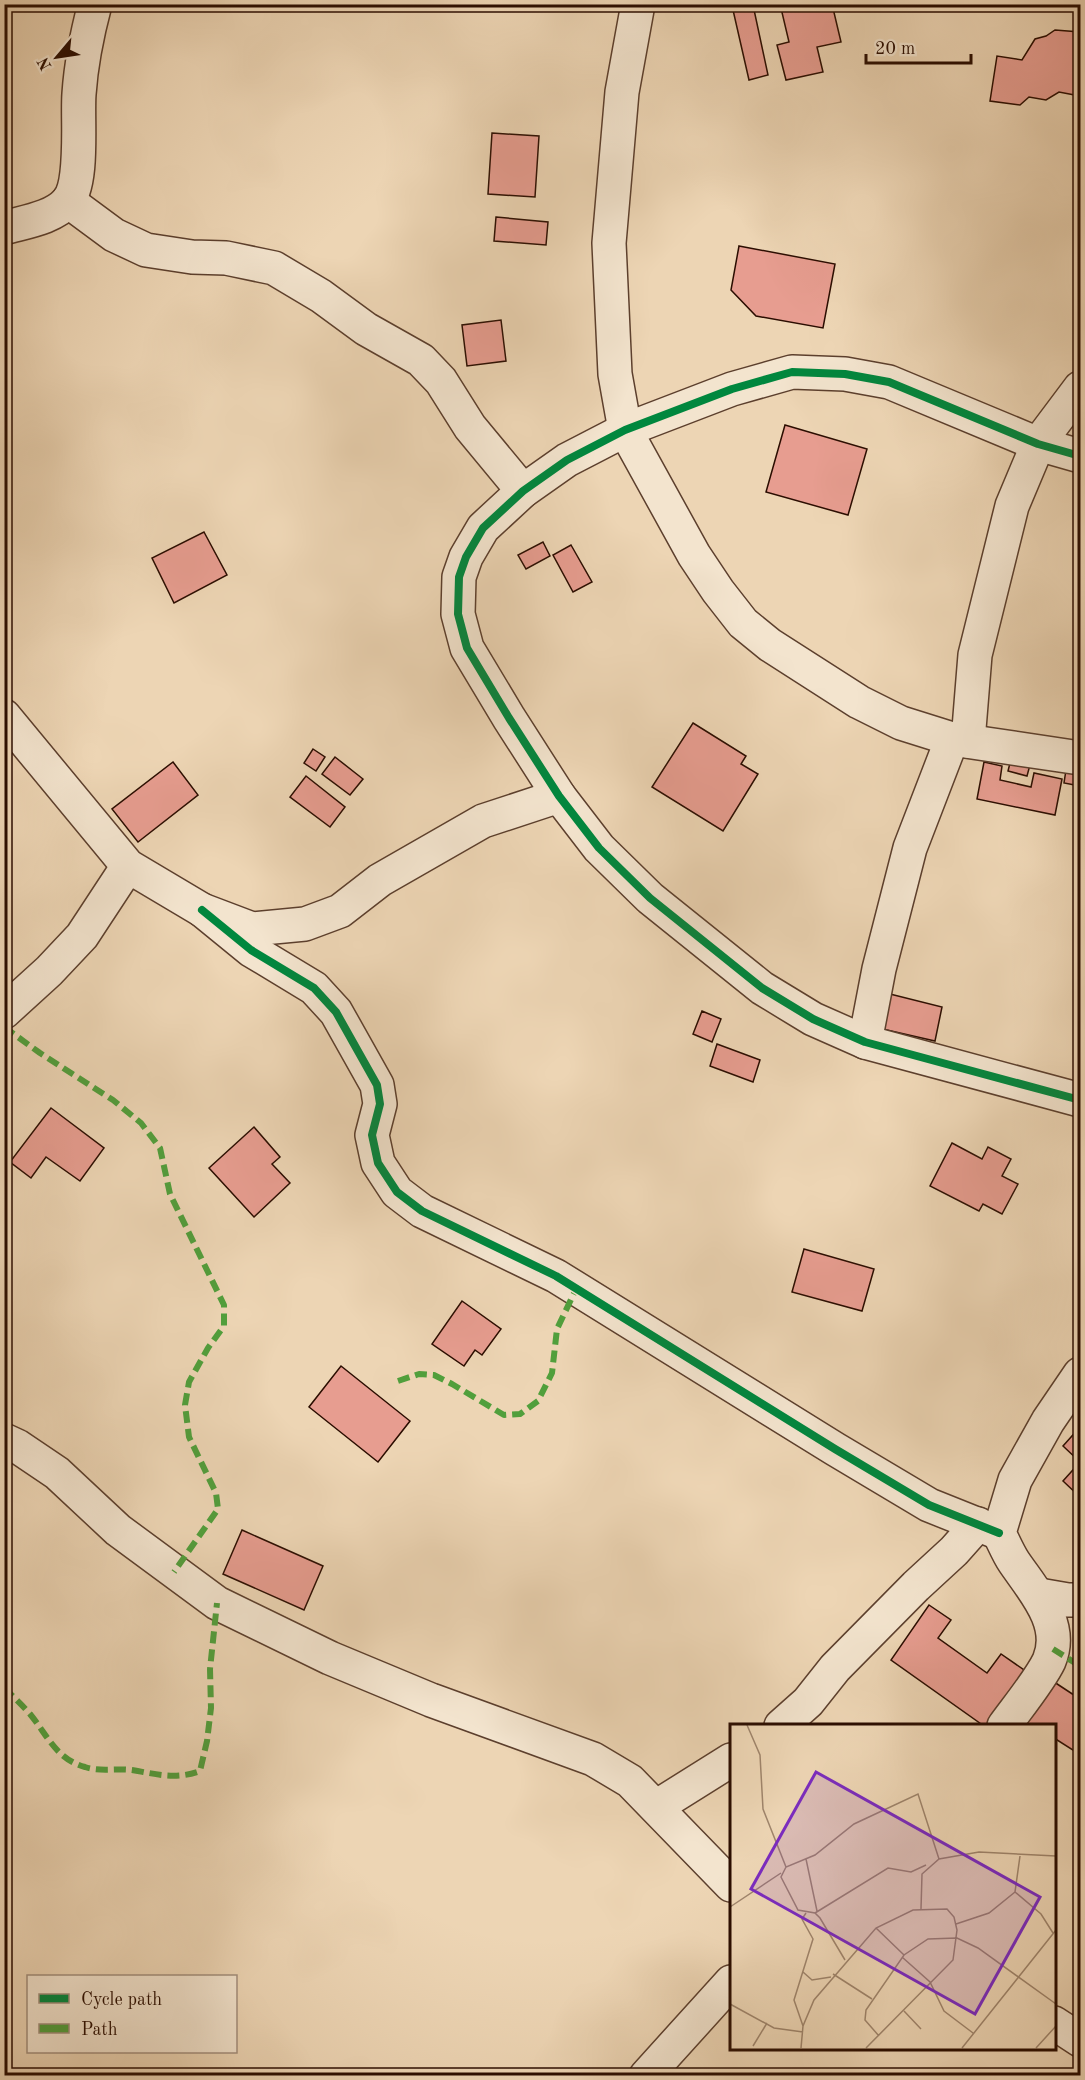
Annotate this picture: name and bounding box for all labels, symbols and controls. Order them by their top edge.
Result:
north arrow [27,27,87,87]
scale bar [866,27,971,65]
text: 20 m [875,40,915,58]
text: N [35,53,56,73]
inset map [730,1724,1055,2050]
legend [27,1975,237,2053]
text: Cycle path [81,1991,162,2009]
text: Path [81,2021,118,2039]

